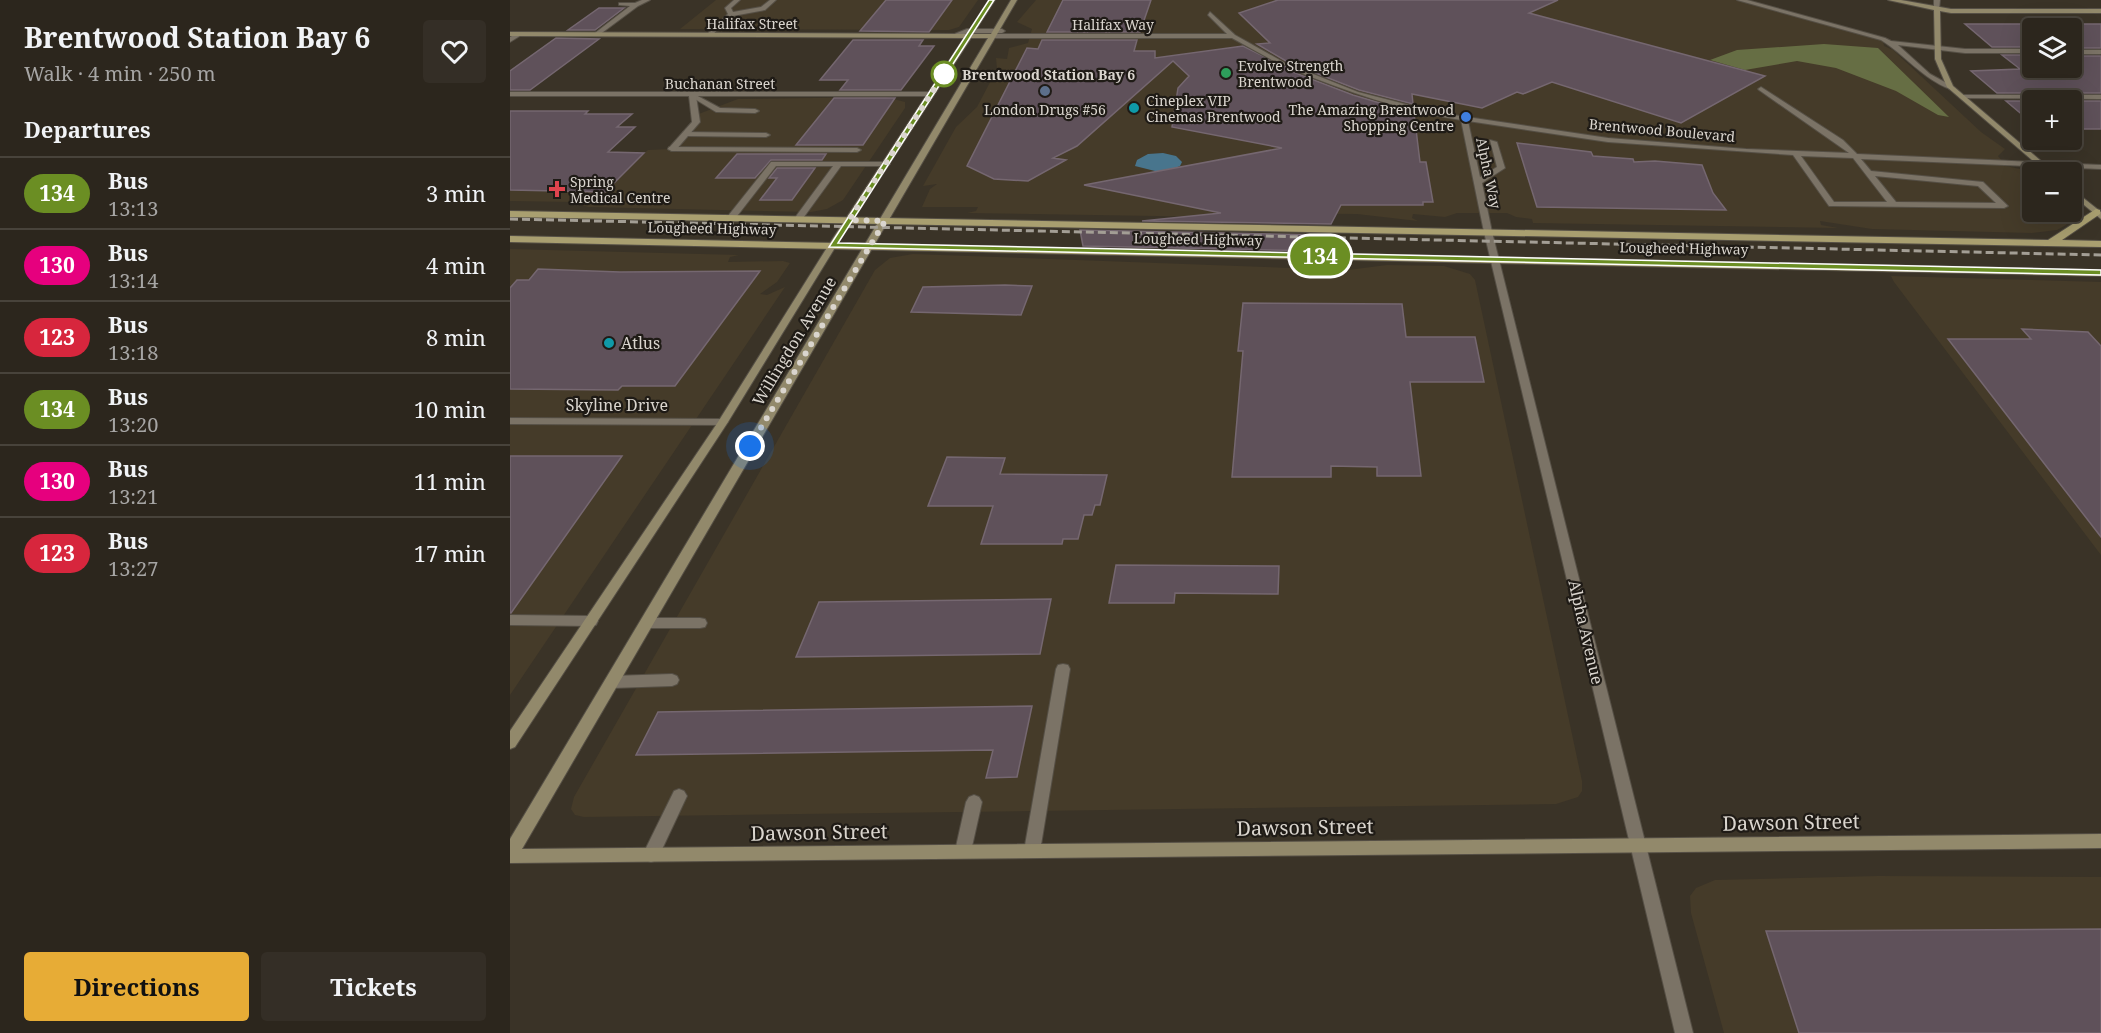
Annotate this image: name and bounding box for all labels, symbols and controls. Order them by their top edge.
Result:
street label: Halifax Street [706,14,798,33]
street label: Halifax Way [1072,15,1154,34]
text: Brentwood Station Bay 6 [24,18,370,56]
map controls [2022,18,2082,222]
button: layers [2022,18,2082,78]
button: heart [423,20,486,83]
place label: Evolve Strength Brentwood [1238,56,1344,91]
text: Walk · 4 min · 250 m [24,60,216,87]
marker: Brentwood Station Bay 6 [931,61,957,87]
place label: Brentwood Station Bay 6 [962,65,1135,84]
marker: Evolve Strength Brentwood [1219,66,1233,80]
street label: Buchanan Street [665,74,775,93]
marker: London Drugs #56 [1038,84,1052,98]
button: + [2022,90,2082,150]
place label: Cineplex VIP Cinemas Brentwood [1146,91,1281,126]
place label: London Drugs #56 [984,100,1106,119]
place label: The Amazing Brentwood Shopping Centre [1289,100,1454,135]
marker: Cineplex VIP Cinemas Brentwood [1127,101,1141,115]
marker: The Amazing Brentwood Shopping Centre [1459,110,1473,124]
text: Departures [24,114,151,144]
street label: Brentwood Boulevard [1588,114,1736,146]
street label: Alpha Way [1472,136,1506,210]
button: − [2022,162,2082,222]
text: Bus [108,165,148,195]
place label: Spring Medical Centre [570,172,671,207]
text: 3 min [426,178,486,208]
text: 134 [39,179,75,207]
marker: Spring Medical Centre [548,180,566,198]
text: 13:13 [108,195,158,222]
street label: Lougheed Highway [647,217,777,239]
street label: Lougheed Highway [1133,228,1263,250]
line badge: 134 [1286,236,1354,276]
text: Bus [108,237,148,267]
street label: Lougheed Highway [1619,237,1749,259]
text: 134 [1302,242,1338,270]
text: 4 min [426,250,486,280]
text: 130 [39,251,75,279]
text: 13:14 [108,267,158,294]
street label: Willingdon Avenue [747,273,841,409]
text: Bus [108,309,148,339]
text: 8 min [426,322,486,352]
text: 123 [39,323,75,351]
place label: Atlus [621,332,660,354]
marker: Atlus [602,336,616,350]
text: 13:18 [108,339,158,366]
text: Bus [108,381,148,411]
text: 10 min [414,394,486,424]
street label: Skyline Drive [566,394,668,416]
text: 134 [39,395,75,423]
text: 13:20 [108,411,158,438]
your location [735,431,765,461]
text: Bus [108,453,148,483]
text: 11 min [414,466,486,496]
text: 130 [39,467,75,495]
text: 13:21 [108,483,158,510]
text: Bus [108,525,148,555]
text: 17 min [414,538,486,568]
text: 123 [39,539,75,567]
text: 13:27 [108,555,158,582]
street label: Alpha Avenue [1563,578,1609,686]
street label: Dawson Street [1722,807,1860,837]
street label: Dawson Street [1236,812,1374,842]
street label: Dawson Street [750,817,888,847]
button: Directions [24,952,249,1021]
button: Tickets [261,952,486,1021]

